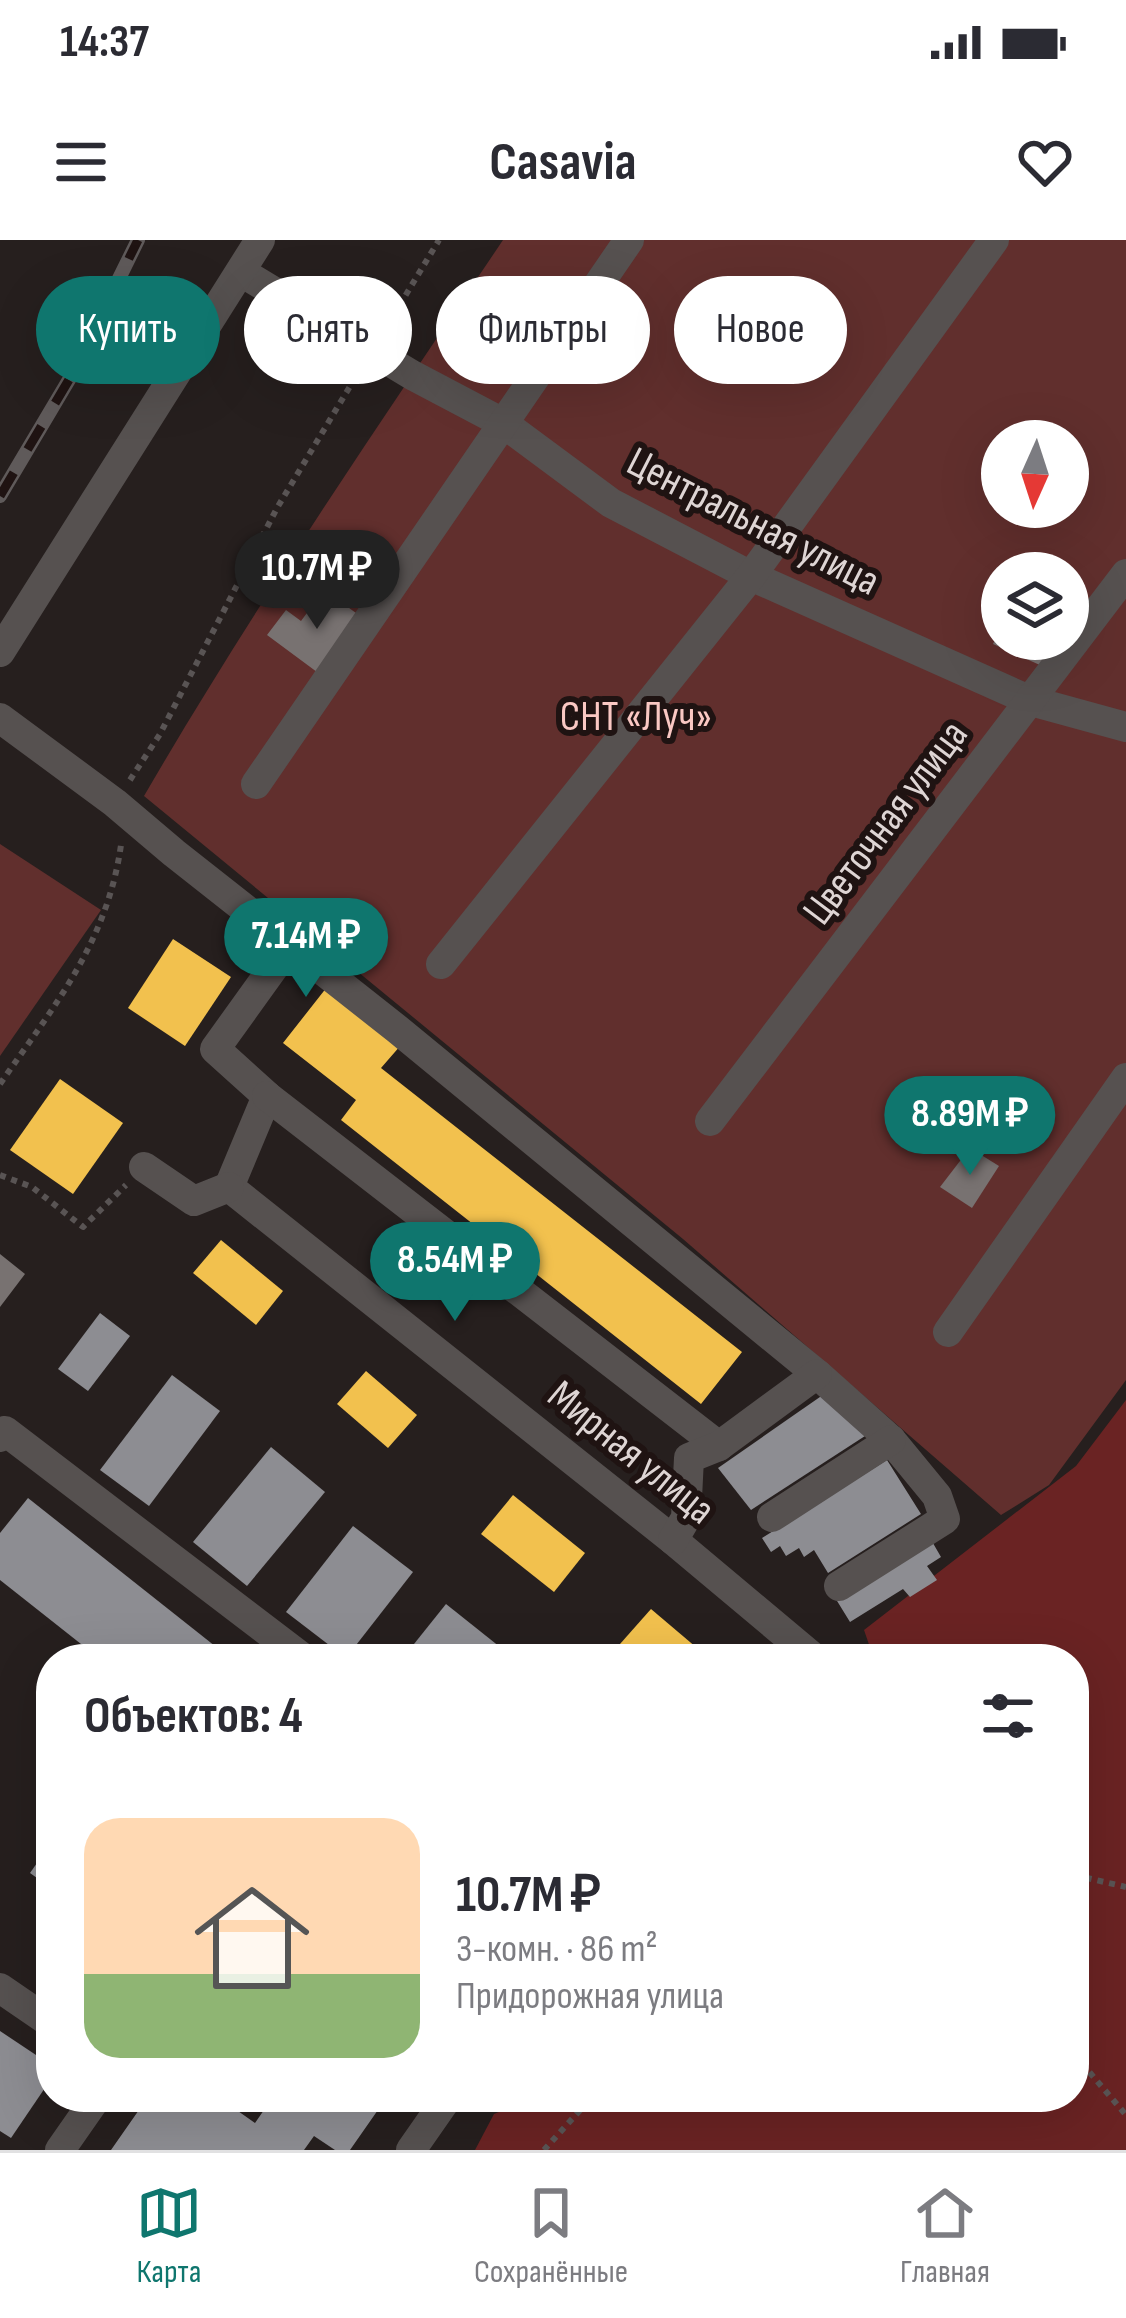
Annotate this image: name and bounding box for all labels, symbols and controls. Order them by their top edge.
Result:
text: 14:37 [60,15,149,70]
icon: menu [48,129,114,195]
icon: heart [1012,129,1078,195]
text: Casavia [489,130,637,195]
chip: Купить [36,276,220,384]
chip: Снять [244,276,412,384]
chip: Фильтры [436,276,650,384]
chip: Новое [674,276,847,384]
north arrow [981,420,1089,528]
map controls [981,420,1089,660]
street label: Центральная улица [618,437,888,607]
pin: 10.7M ₽ [206,530,428,632]
text: 10.7M ₽ [262,545,372,592]
button: layers [981,552,1089,660]
park label: СНТ «Луч» [560,692,712,743]
street label: Цветочная улица [793,711,979,935]
pin: 7.14M ₽ [195,898,417,1000]
text: 7.14M ₽ [251,913,361,960]
pin: 8.89M ₽ [859,1076,1081,1178]
text: 8.89M ₽ [911,1091,1029,1138]
pin: 8.54M ₽ [344,1222,566,1324]
text: 8.54M ₽ [397,1237,513,1284]
street label: Мирная улица [537,1370,725,1536]
icon: filters [975,1683,1041,1749]
text: Объектов: 4 [84,1686,303,1747]
text: 10.7M ₽ [456,1865,601,1926]
icon: home [180,1866,324,2010]
text: 3-комн. · 86 m² [456,1926,658,1973]
text: Придорожная улица [456,1973,724,2020]
tab: Карта [136,2180,202,2292]
tab: Сохранённые [474,2180,628,2292]
tab: Главная [900,2180,990,2292]

